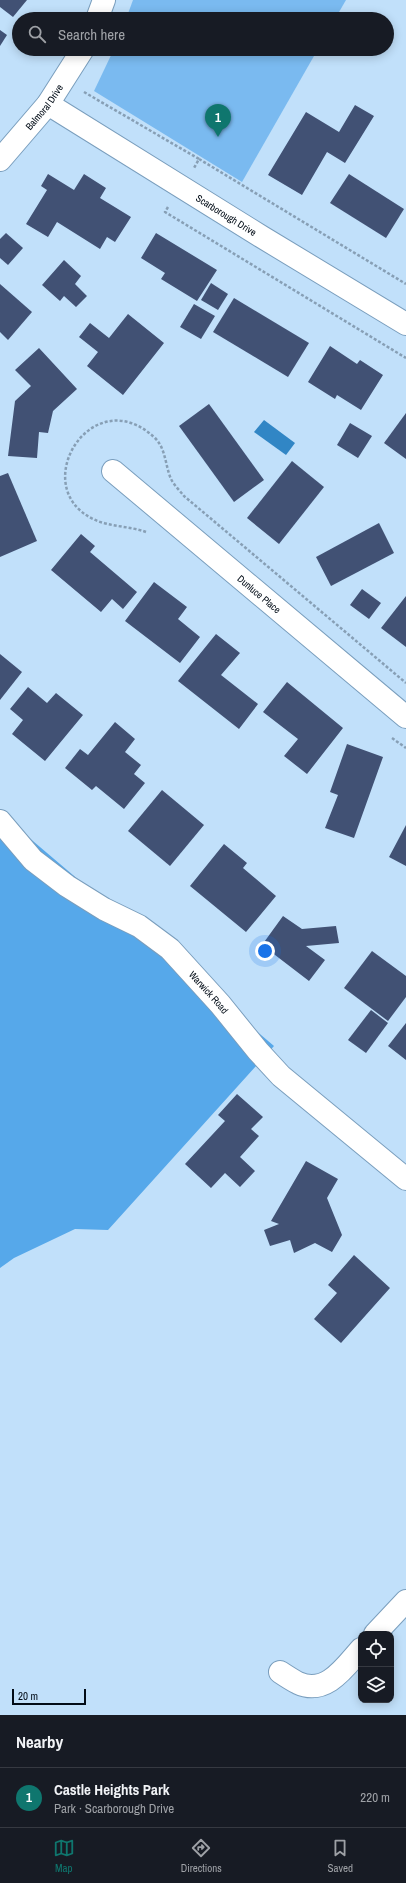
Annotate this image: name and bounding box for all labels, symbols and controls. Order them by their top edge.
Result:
search box [12,12,394,56]
icon: search [26,23,48,45]
text: Search here [58,24,125,45]
street label: Balmoral Drive [23,82,66,133]
pin: 1 [205,104,231,137]
street label: Scarborough Drive [193,192,259,239]
street label: Dunluce Place [235,572,284,616]
your location [255,941,275,961]
street label: Warwick Road [186,968,231,1016]
map controls [358,1631,394,1703]
button: locate [358,1631,394,1667]
button: layers [358,1667,394,1703]
scale bar [12,1687,86,1706]
text: 20 m [18,1689,38,1703]
text: Nearby [16,1730,63,1753]
text: Castle Heights Park [54,1779,170,1800]
text: 1 [26,1789,32,1806]
text: 220 m [360,1789,390,1806]
text: Park · Scarborough Drive [54,1800,174,1817]
tab: Map [53,1837,75,1875]
tab: Directions [181,1837,222,1875]
tab: Saved [328,1837,353,1875]

